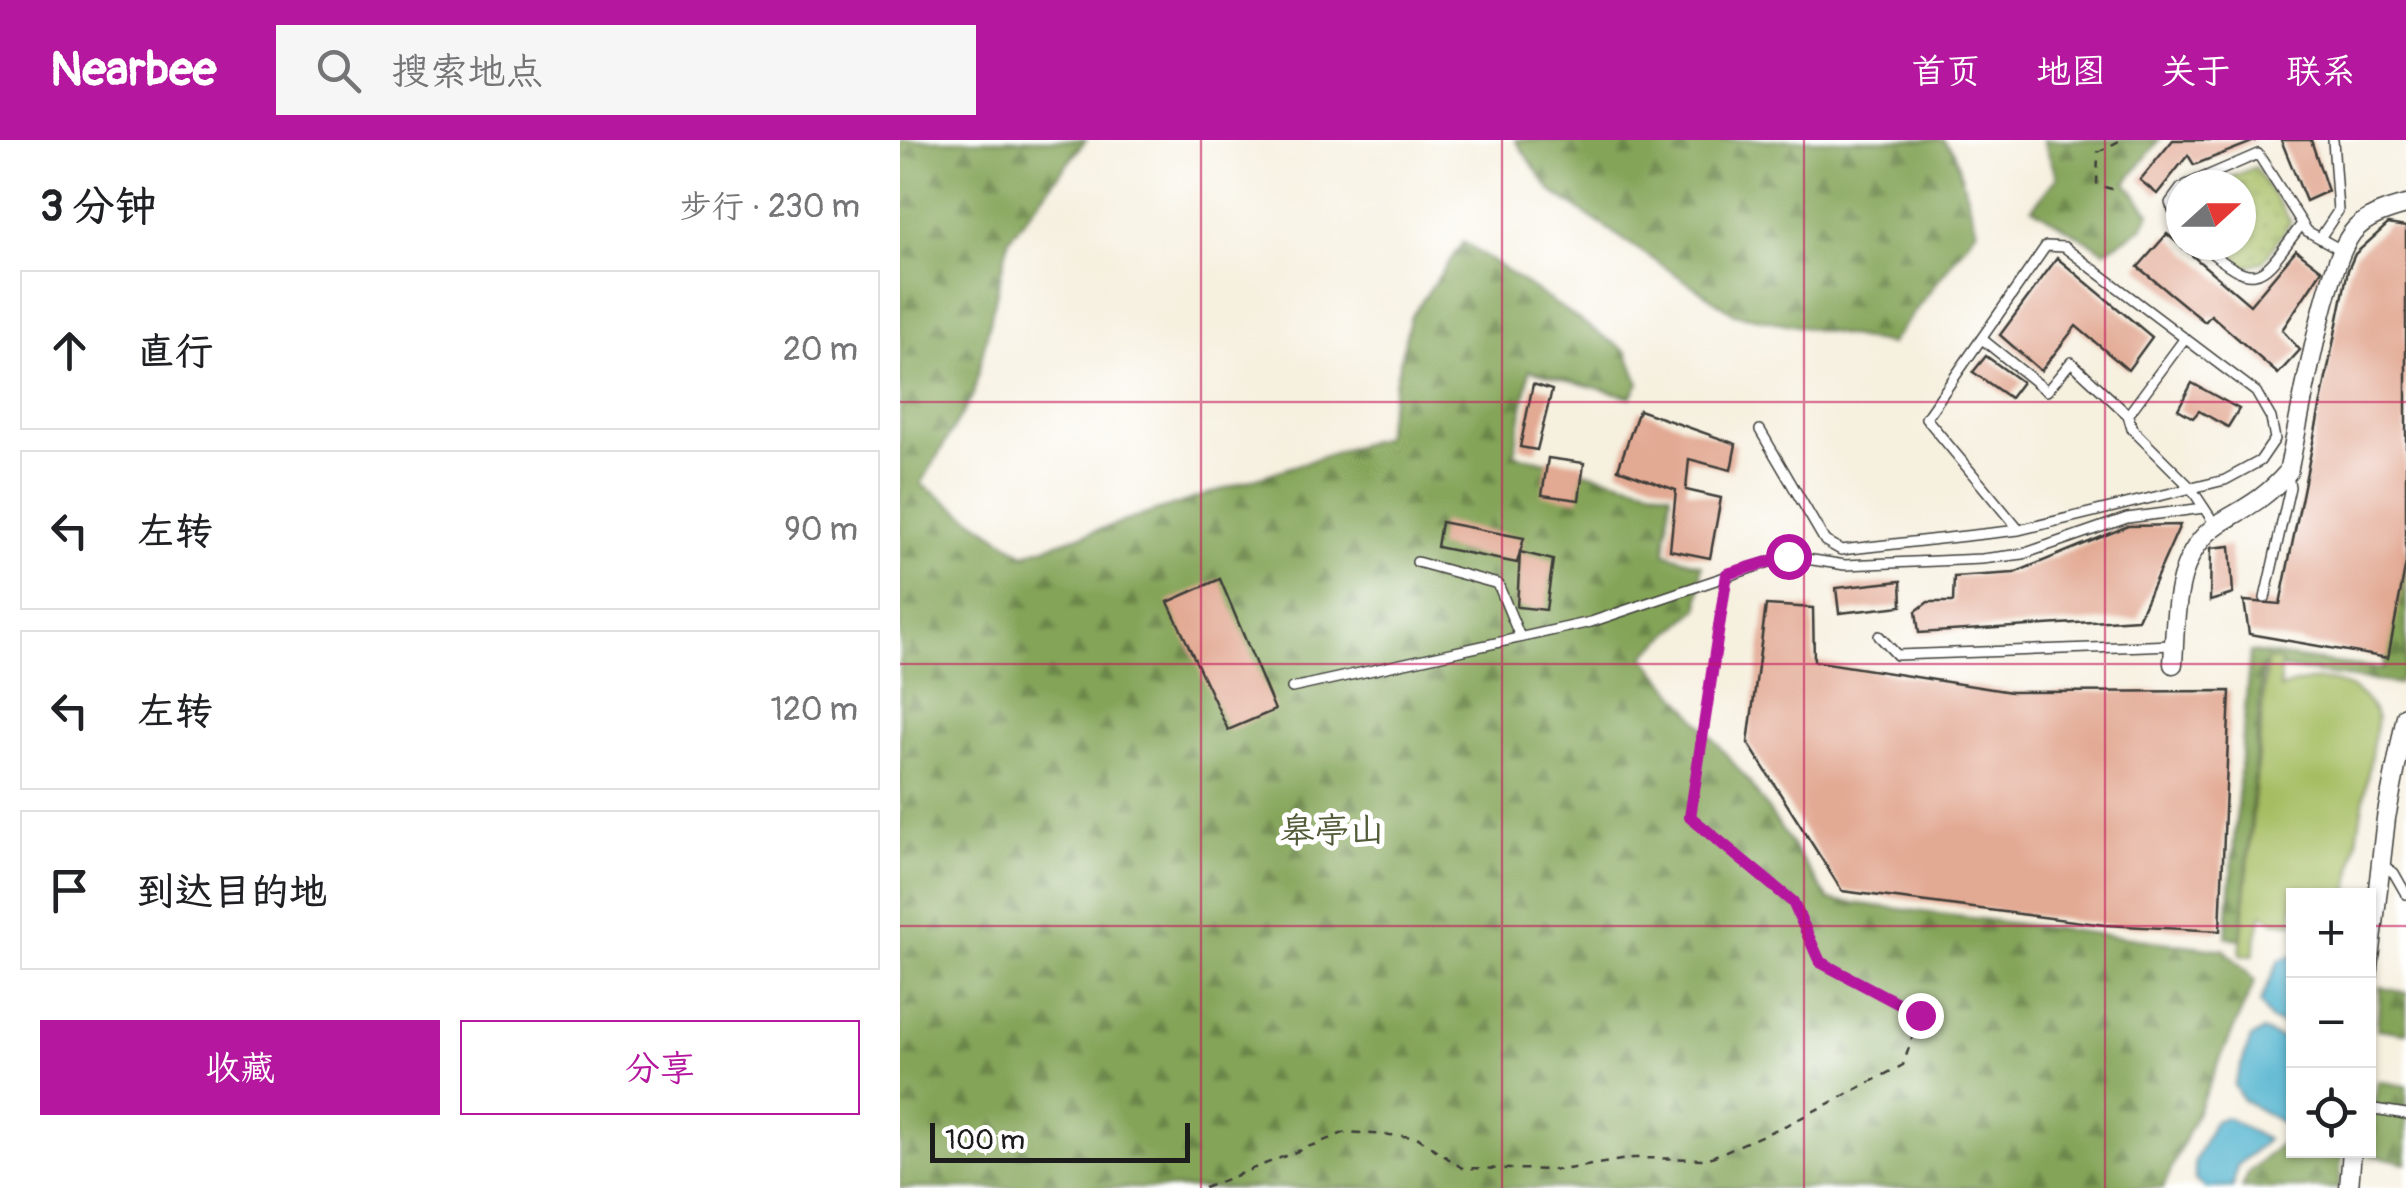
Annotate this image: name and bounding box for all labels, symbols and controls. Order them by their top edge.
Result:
search box [276,25,976,115]
text: Nearbee [50,40,216,100]
icon: search [311,43,366,98]
text: 搜索地点 [391,48,543,96]
text: 首页 [1911,50,1981,94]
text: 地图 [2036,50,2106,94]
text: 关于 [2161,50,2231,94]
text: 联系 [2286,50,2356,94]
north arrow [2166,170,2256,260]
text: 3 分钟 [40,181,157,233]
text: 步行 · 230 m [680,187,860,227]
icon: ahead [42,323,97,378]
text: 直行 [137,328,213,376]
text: 20 m [783,330,858,370]
icon: left [42,503,97,558]
text: 左转 [137,508,213,556]
text: 90 m [784,510,858,550]
route start [1766,534,1812,580]
icon: left [42,683,97,738]
text: 左转 [137,688,213,736]
text: 120 m [770,690,858,730]
park label: 皋亭山 [1279,809,1385,853]
icon: arrive [42,863,97,918]
text: 到达目的地 [137,868,327,916]
map controls [2286,888,2376,1158]
button: + [2286,888,2376,978]
button: − [2286,978,2376,1068]
route end [1898,993,1944,1039]
button: 收藏 [40,1020,440,1115]
button: 分享 [460,1020,860,1115]
button: locate [2286,1068,2376,1158]
scale bar [930,1118,1190,1162]
text: 100 m [945,1123,1025,1158]

